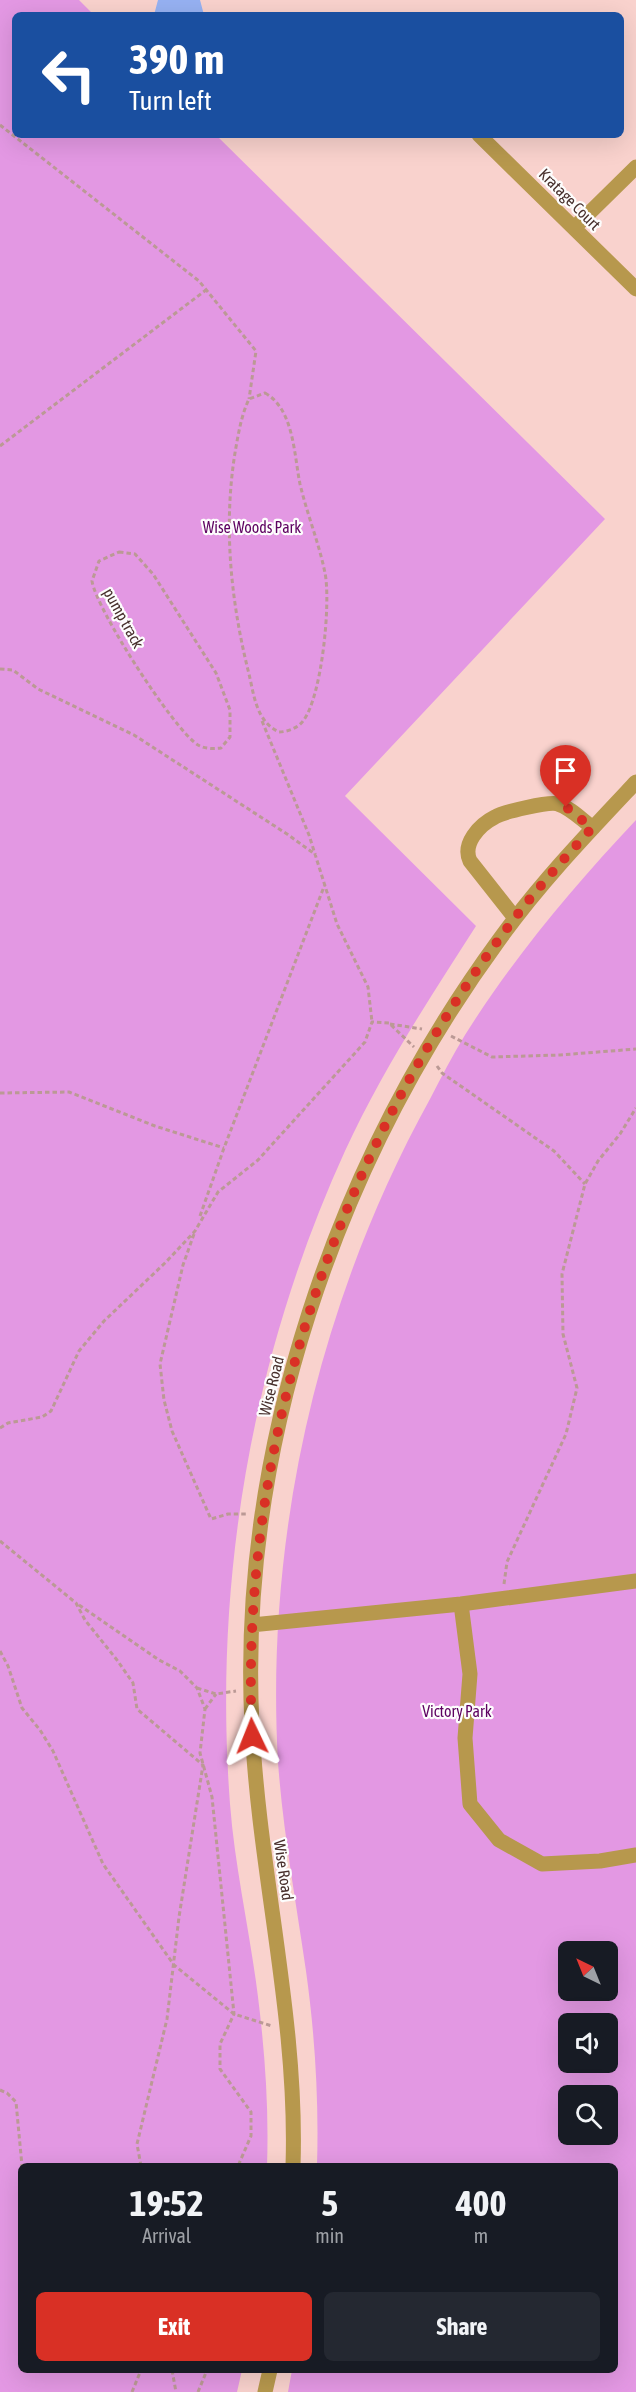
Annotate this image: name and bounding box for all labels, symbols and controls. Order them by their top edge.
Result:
text: 390 m [129,35,224,83]
icon: left [30,36,108,114]
text: Turn left [129,85,212,116]
street label: Kratage Court [535,165,605,234]
park label: Wise Woods Park [203,518,301,536]
street label: pump track [99,585,148,652]
pin [540,745,591,807]
icon: arrive [549,754,582,787]
street label: Wise Road [255,1354,287,1418]
park label: Victory Park [422,1702,492,1721]
position arrow [220,1704,284,1768]
street label: Wise Road [271,1839,297,1901]
north arrow [558,1941,618,2001]
map controls [558,1941,618,2145]
button: sound [558,2013,618,2073]
button: search [558,2085,618,2145]
text: 19:52 [130,2182,204,2224]
text: 5 [321,2182,338,2224]
text: 400 [456,2182,506,2224]
text: Arrival [142,2224,191,2247]
text: min [315,2224,344,2247]
text: m [474,2224,488,2247]
button: Exit [36,2292,312,2361]
button: Share [324,2292,600,2361]

